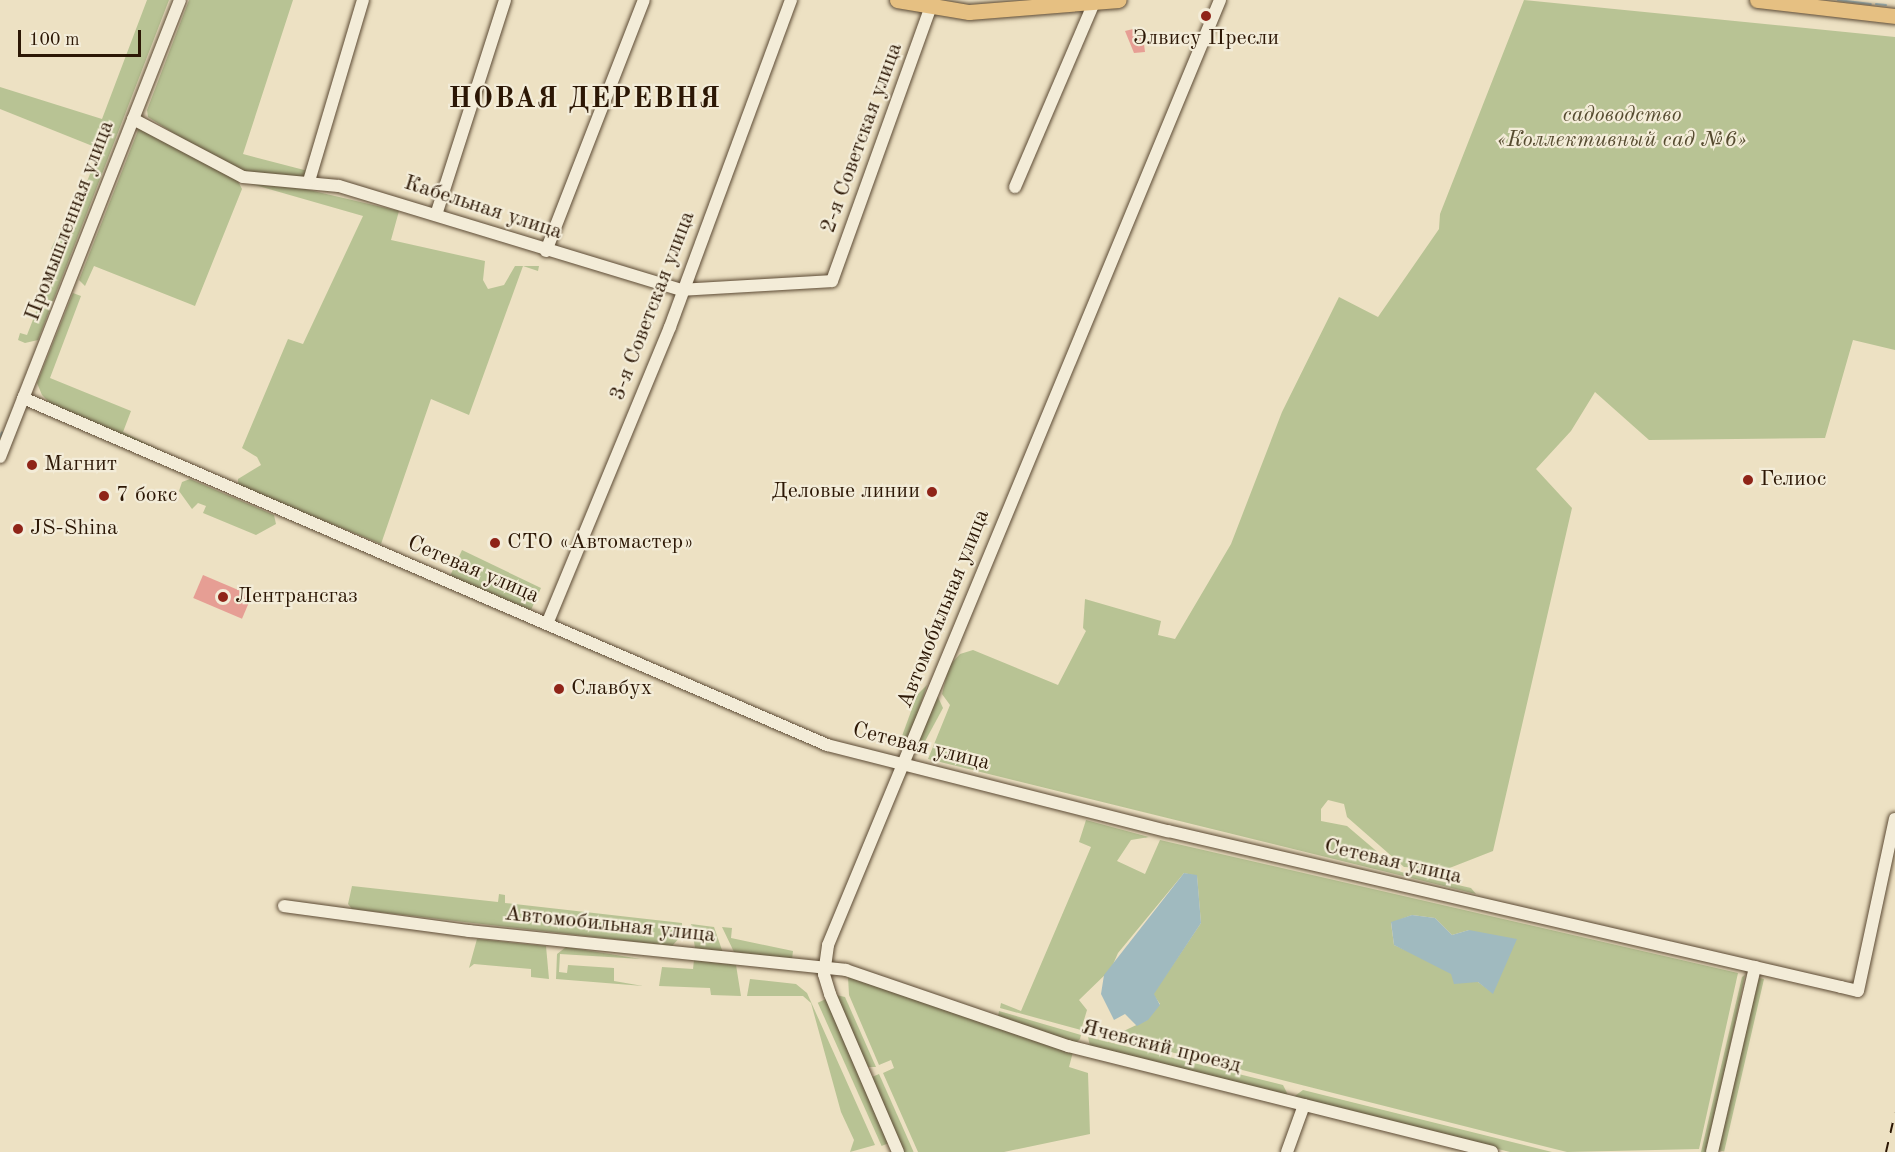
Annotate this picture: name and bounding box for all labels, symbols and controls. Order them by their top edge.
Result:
marker: Элвису Пресли [1199,9,1213,23]
scale bar [21,18,144,56]
place label: Элвису Пресли [1133,26,1279,52]
text: 100 m [29,31,80,49]
street label: 2-я Советская улица [815,39,909,237]
district label: НОВАЯ ДЕРЕВНЯ [449,83,721,117]
park label: садоводство «Коллективный сад №6» [1497,102,1747,154]
street label: Промышленная улица [20,117,120,325]
street label: Кабельная улица [401,170,565,246]
street label: 3-я Советская улица [605,208,701,404]
place label: Магнит [44,452,117,478]
marker: Магнит [25,458,39,472]
place label: Гелиос [1760,467,1826,493]
marker: Гелиос [1741,473,1755,487]
place label: Деловые линии [772,479,920,505]
place label: 7 бокс [116,483,177,509]
marker: Деловые линии [925,485,939,499]
marker: 7 бокс [97,489,111,503]
street label: Автомобильная улица [892,506,996,712]
place label: JS-Shina [30,516,118,542]
marker: JS-Shina [11,522,25,536]
street label: Сетевая улица [403,530,543,610]
place label: СТО «Автомастер» [507,530,694,556]
marker: СТО «Автомастер» [488,536,502,550]
place label: Лентрансгаз [235,584,358,610]
marker: Лентрансгаз [216,590,230,604]
place label: Славбух [571,676,652,702]
marker: Славбух [552,682,566,696]
street label: Сетевая улица [850,717,992,777]
street label: Сетевая улица [1321,833,1465,891]
street label: Автомобильная улица [503,901,717,949]
street label: Ячевский проезд [1079,1014,1243,1080]

